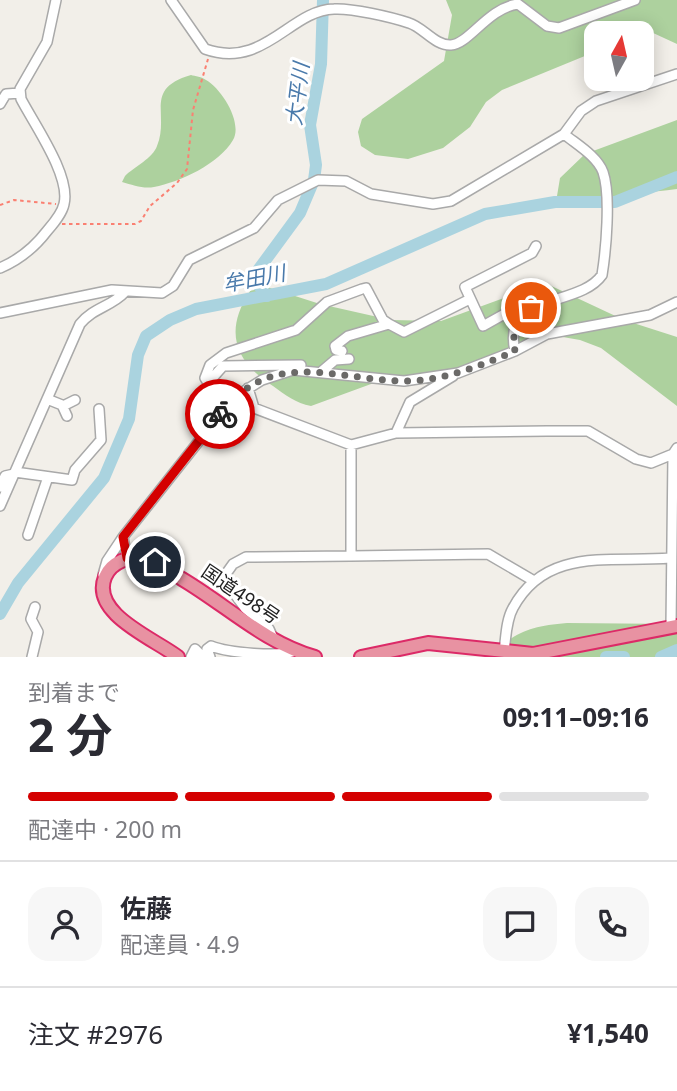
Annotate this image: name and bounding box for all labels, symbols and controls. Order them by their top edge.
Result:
north arrow [584,21,654,91]
map controls [584,21,654,91]
water label: 大平川 [279,59,315,127]
water label: 牟田川 [220,258,290,298]
pin [501,278,561,338]
icon: bag [512,289,550,327]
courier [185,379,255,449]
icon: bike [201,395,239,433]
pin [125,532,185,592]
icon: home [136,543,174,581]
street label: 国道498号 [197,558,285,630]
text: 到着まで [28,676,120,708]
text: 09:11–09:16 [502,699,649,735]
text: 2 分 [28,703,112,765]
text: 配達中 · 200 m [28,813,182,845]
button: person [28,887,102,961]
button: chat [483,887,557,961]
button: phone [575,887,649,961]
text: 佐藤 [120,890,172,926]
text: 配達員 · 4.9 [120,928,240,960]
text: ¥1,540 [567,1015,649,1051]
text: 注文 #2976 [28,1016,163,1052]

